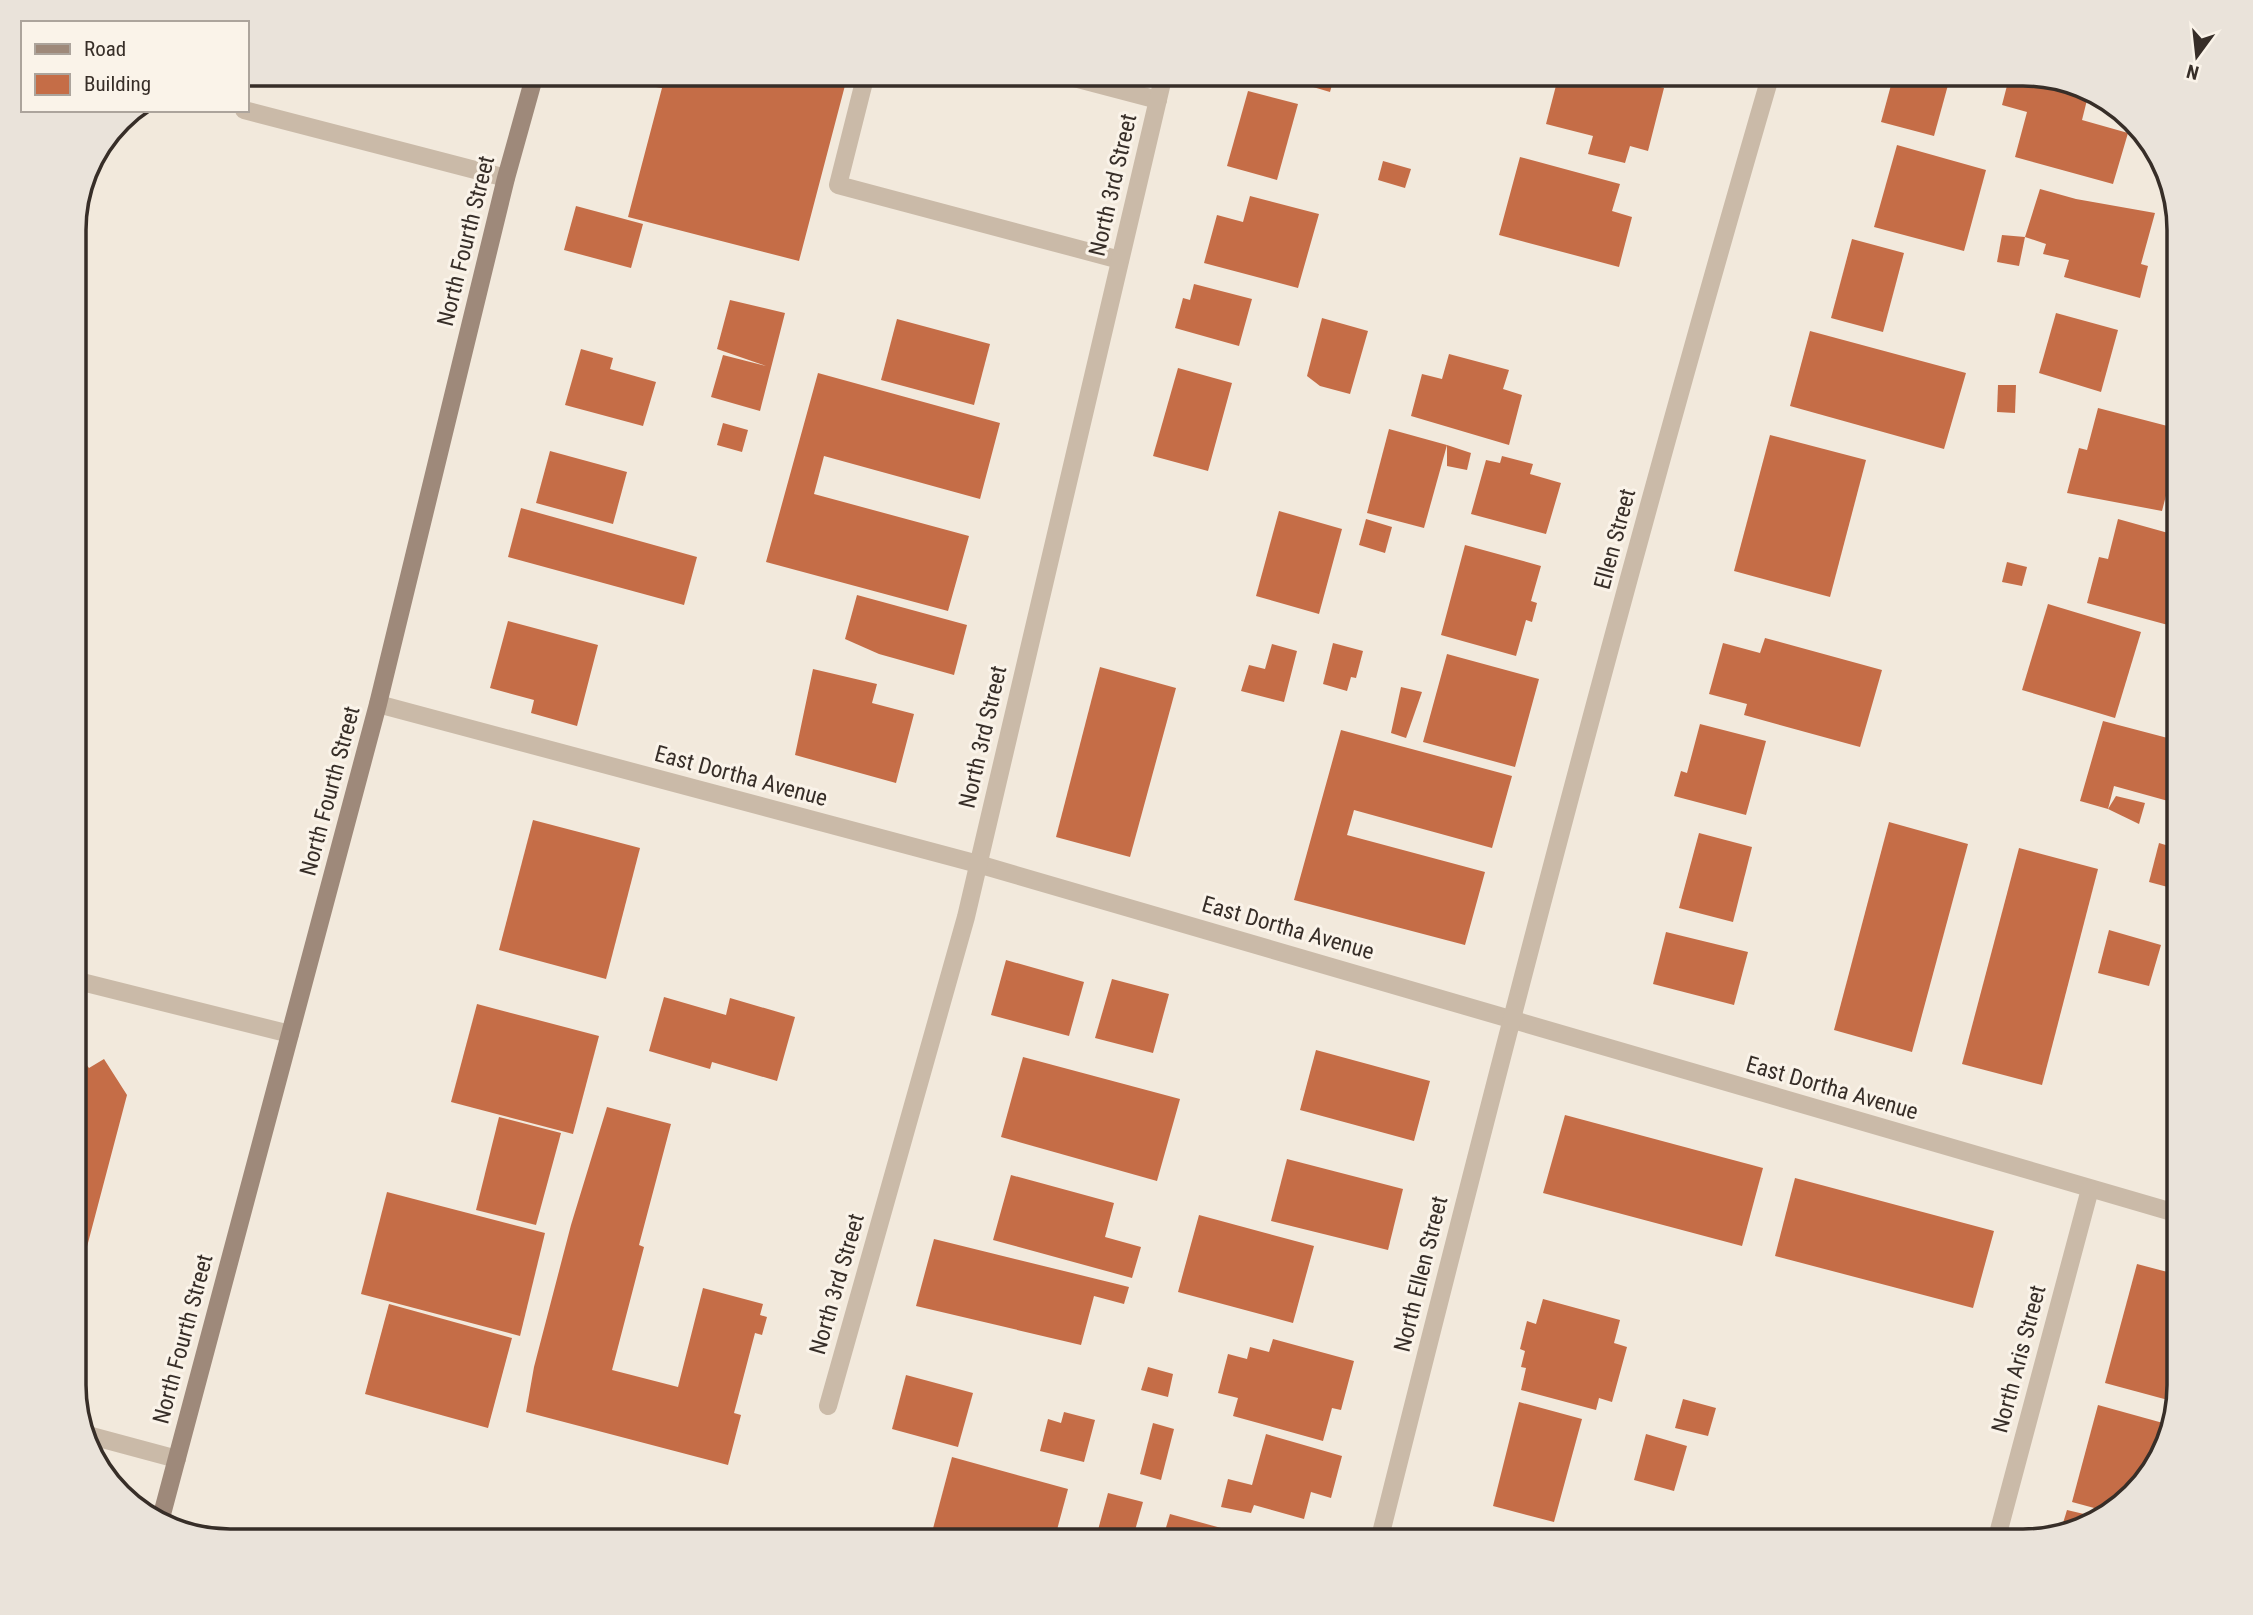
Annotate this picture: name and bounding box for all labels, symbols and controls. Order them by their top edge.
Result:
legend [21,21,248,112]
north arrow [2162,21,2232,91]
text: Road [84,37,126,61]
text: N [2184,59,2201,85]
text: Building [84,72,151,96]
street label: North 3rd Street [1084,111,1142,259]
street label: North Fourth Street [432,153,500,329]
street label: Ellen Street [1589,486,1641,592]
street label: North 3rd Street [954,663,1012,811]
street label: North Fourth Street [294,703,366,879]
street label: East Dortha Avenue [652,740,830,812]
street label: East Dortha Avenue [1199,891,1377,965]
street label: East Dortha Avenue [1743,1051,1921,1125]
street label: North Ellen Street [1389,1193,1453,1355]
street label: North 3rd Street [804,1210,870,1358]
street label: North Fourth Street [147,1251,219,1427]
street label: North Aris Street [1986,1282,2052,1436]

